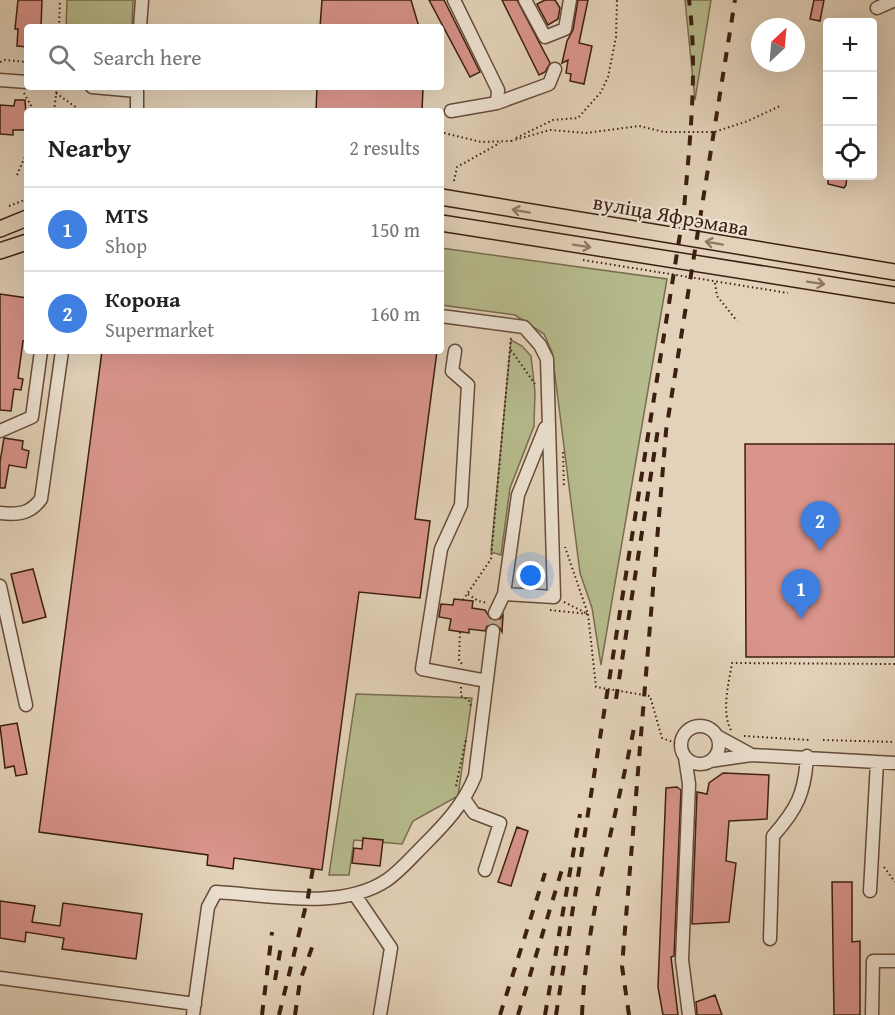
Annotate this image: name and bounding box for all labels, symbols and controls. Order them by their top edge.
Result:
north arrow [751,18,805,72]
map controls [823,18,877,180]
button: + [823,18,877,72]
search box [24,24,444,90]
icon: search [45,41,78,74]
text: Search here [93,41,202,73]
button: − [823,72,877,126]
button: locate [823,126,877,180]
text: Nearby [48,128,131,167]
text: 2 results [349,133,420,162]
street label: вуліца Яфрэмава [591,186,751,244]
text: MTS [105,199,148,231]
one-way arrow [512,205,532,216]
text: 1 [62,215,73,244]
text: 150 m [370,215,420,244]
text: Shop [105,231,147,260]
one-way arrow [704,238,724,249]
one-way arrow [571,241,591,252]
one-way arrow [806,278,826,289]
text: Корона [105,283,180,315]
text: 2 [62,299,73,328]
text: 160 m [370,299,420,328]
text: Supermarket [105,315,214,344]
pin: 2 [800,502,840,551]
your location [516,561,545,590]
pin: 1 [782,570,820,619]

